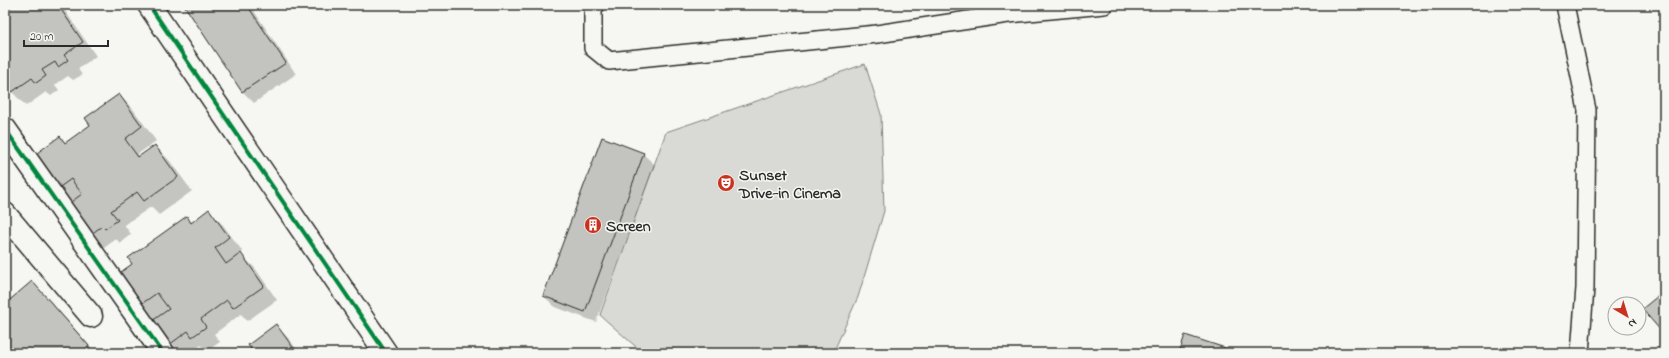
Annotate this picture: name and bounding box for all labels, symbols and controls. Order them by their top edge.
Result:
scale bar [24,22,108,48]
text: 20 m [30,28,53,46]
place label: Sunset Drive-in Cinema [738,164,841,206]
theatre icon: Sunset Drive-in Cinema [716,173,736,193]
building icon: Screen [583,215,603,235]
place label: Screen [606,215,651,239]
north arrow [1607,296,1647,336]
text: N [1625,314,1640,332]

